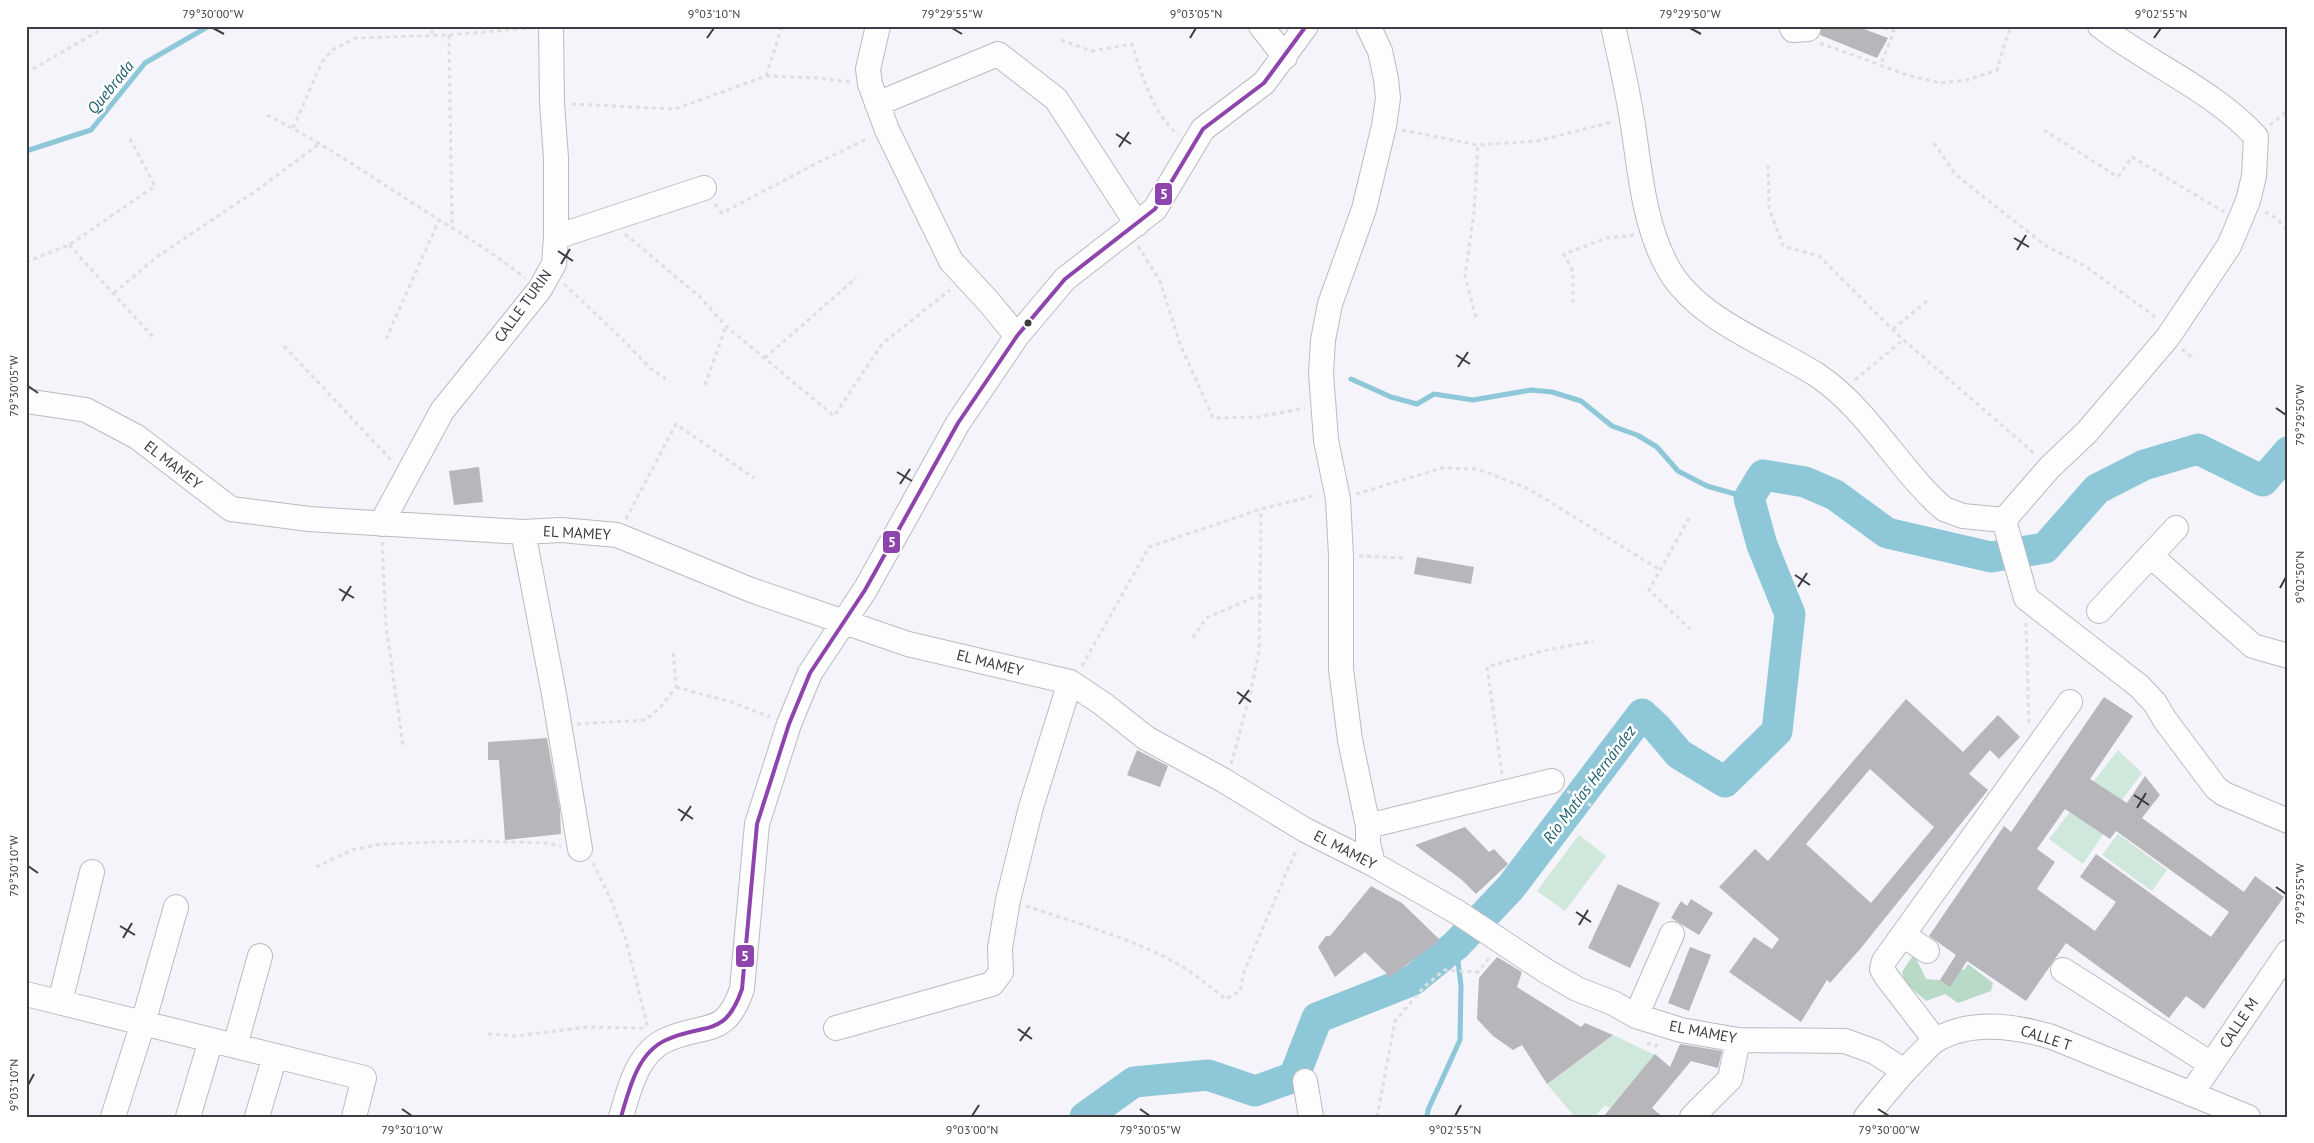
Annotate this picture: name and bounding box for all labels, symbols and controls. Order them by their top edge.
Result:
text: 79°30'00"W [182,6,244,21]
text: 9°03'10"N [688,6,740,21]
text: 79°29'55"W [921,6,983,21]
text: 9°03'05"N [1170,6,1222,21]
text: 79°29'50"W [1659,6,1721,21]
text: 9°02'55"N [2135,6,2187,21]
water label: Quebrada [82,56,138,118]
line badge: 5 [1154,182,1173,206]
text: 5 [1160,185,1168,203]
street label: CALLE TURIN [490,266,555,346]
unlabelled marker [1023,318,1033,328]
text: 79°30'05"W [6,355,21,417]
text: 79°29'50"W [2292,384,2307,446]
street label: EL MAMEY [141,436,206,493]
street label: EL MAMEY [543,521,612,544]
line badge: 5 [882,530,901,554]
text: 5 [888,533,896,551]
text: 9°02'50"N [2292,551,2307,603]
street label: EL MAMEY [955,645,1026,680]
water label: Río Matías Hernández [1538,720,1641,847]
street label: EL MAMEY [1311,826,1380,874]
text: 79°30'10"W [6,835,21,897]
text: 79°29'55"W [2292,863,2307,925]
line badge: 5 [735,944,755,968]
text: 5 [741,947,749,965]
street label: CALLE M [2215,994,2262,1051]
street label: EL MAMEY [1668,1016,1739,1047]
street label: CALLE T [2018,1020,2075,1055]
text: 9°03'10"N [6,1059,21,1111]
text: 79°30'10"W [381,1122,443,1137]
text: 9°03'00"N [946,1122,998,1137]
text: 79°30'05"W [1119,1122,1181,1137]
text: 9°02'55"N [1429,1122,1481,1137]
text: 79°30'00"W [1858,1122,1920,1137]

